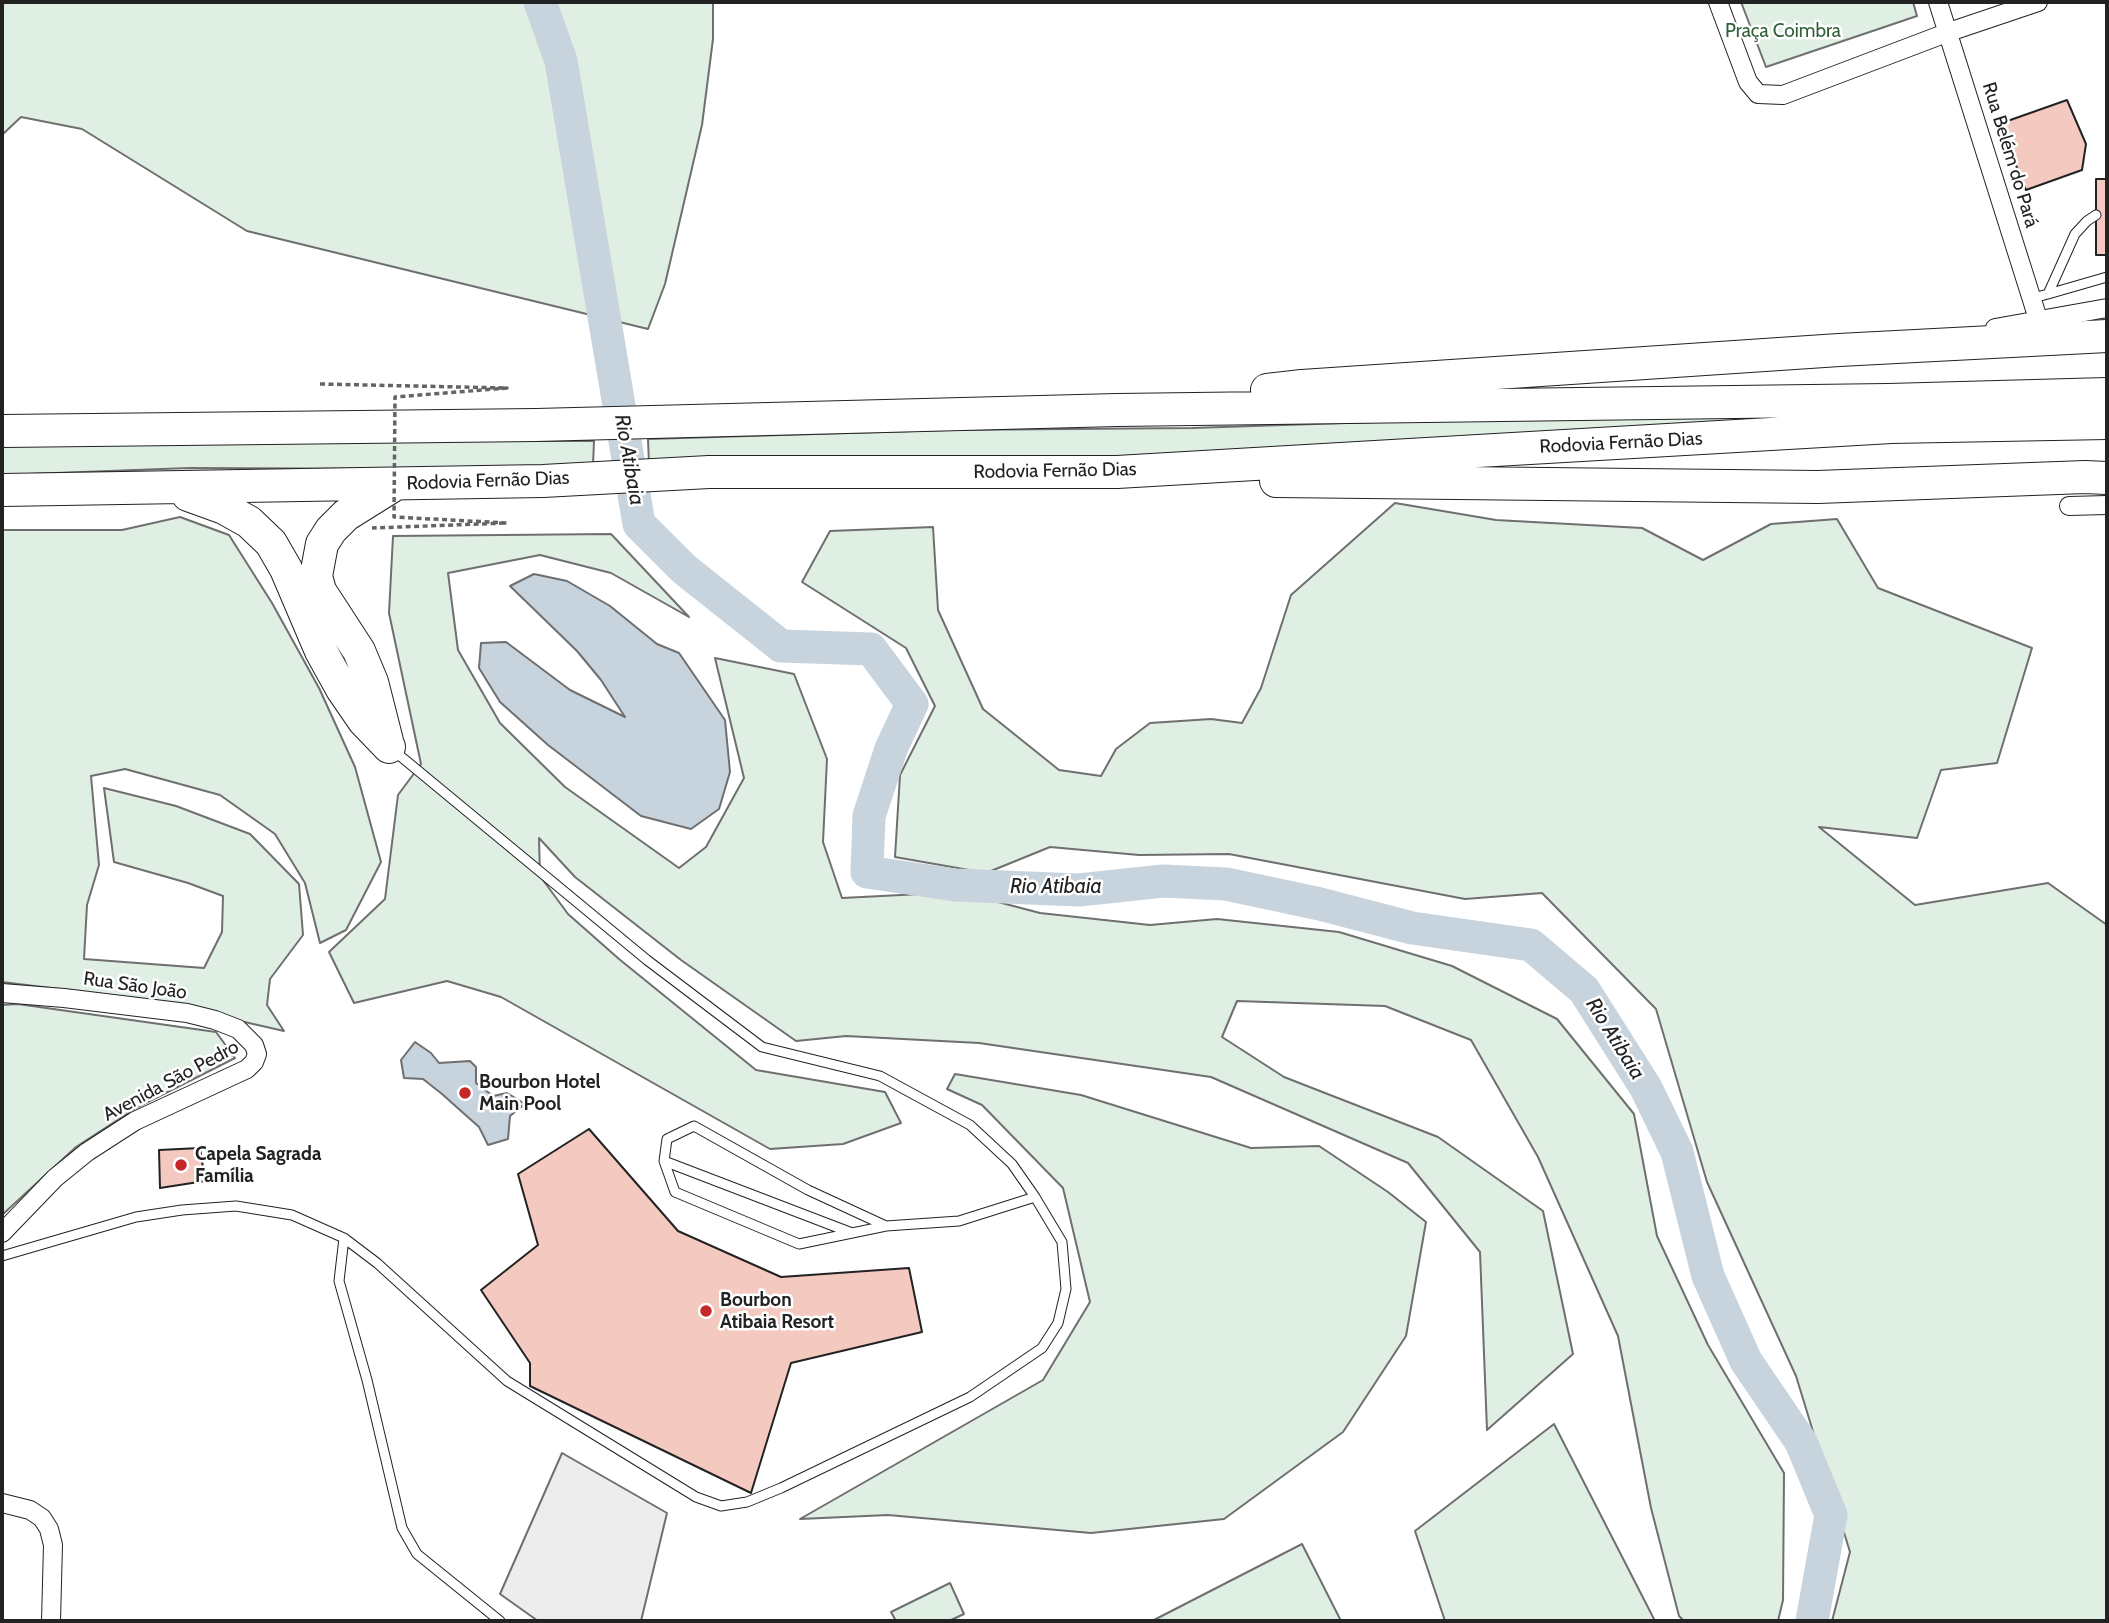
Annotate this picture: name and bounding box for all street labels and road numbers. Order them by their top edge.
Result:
street label: Rua Belém do Pará [1977,80,2043,230]
street label: Rodovia Fernão Dias [1539,427,1703,459]
street label: Rodovia Fernão Dias [973,458,1137,484]
street label: Rodovia Fernão Dias [406,467,570,495]
street label: Rua São João [82,967,188,1005]
street label: Avenida São Pedro [99,1036,243,1126]

